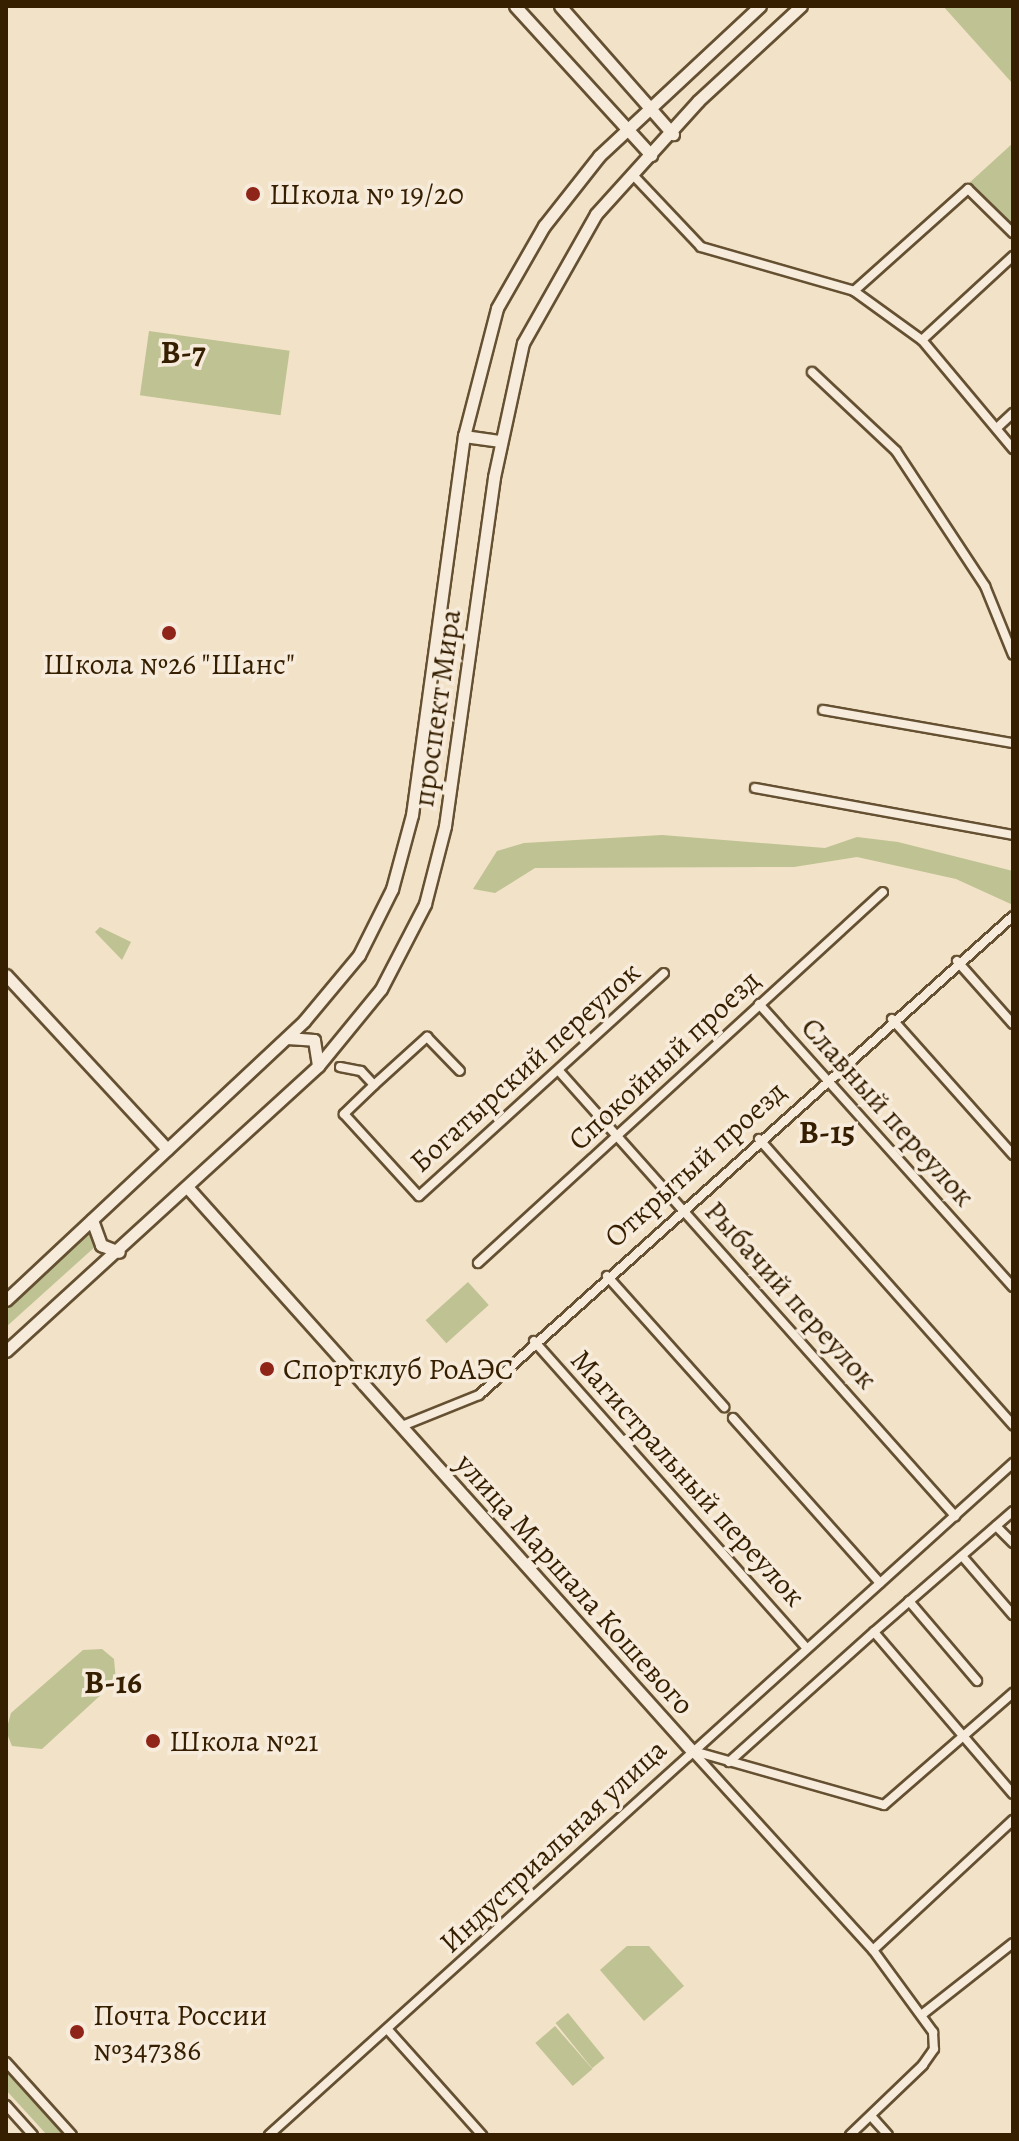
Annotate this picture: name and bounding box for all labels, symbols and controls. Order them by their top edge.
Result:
place label: Школа № 19/20 [269,176,464,212]
marker: Школа № 19/20 [244,185,262,203]
district label: В-7 [160,333,206,371]
street label: проспект Мира [405,607,469,809]
marker: Школа №26 "Шанс" [160,624,178,642]
place label: Школа №26 "Шанс" [43,646,295,682]
street label: Богатырский переулок [402,954,648,1180]
street label: Спокойный проезд [561,962,767,1158]
street label: Славный переулок [794,1010,982,1214]
street label: Открытый проезд [597,1073,793,1255]
district label: В-15 [799,1113,855,1151]
street label: Рыбачий переулок [697,1194,885,1396]
street label: Магистральный переулок [563,1342,813,1614]
place label: Спортклуб РоАЭС [283,1351,513,1387]
marker: Спортклуб РоАЭС [258,1360,276,1378]
street label: улица Маршала Кошевого [448,1446,702,1722]
district label: В-16 [84,1663,142,1701]
place label: Школа №21 [169,1723,319,1759]
street label: Индустриальная улица [432,1731,674,1961]
marker: Школа №21 [144,1732,162,1750]
place label: Почта России №347386 [93,1997,267,2068]
marker: Почта России №347386 [68,2023,86,2041]

